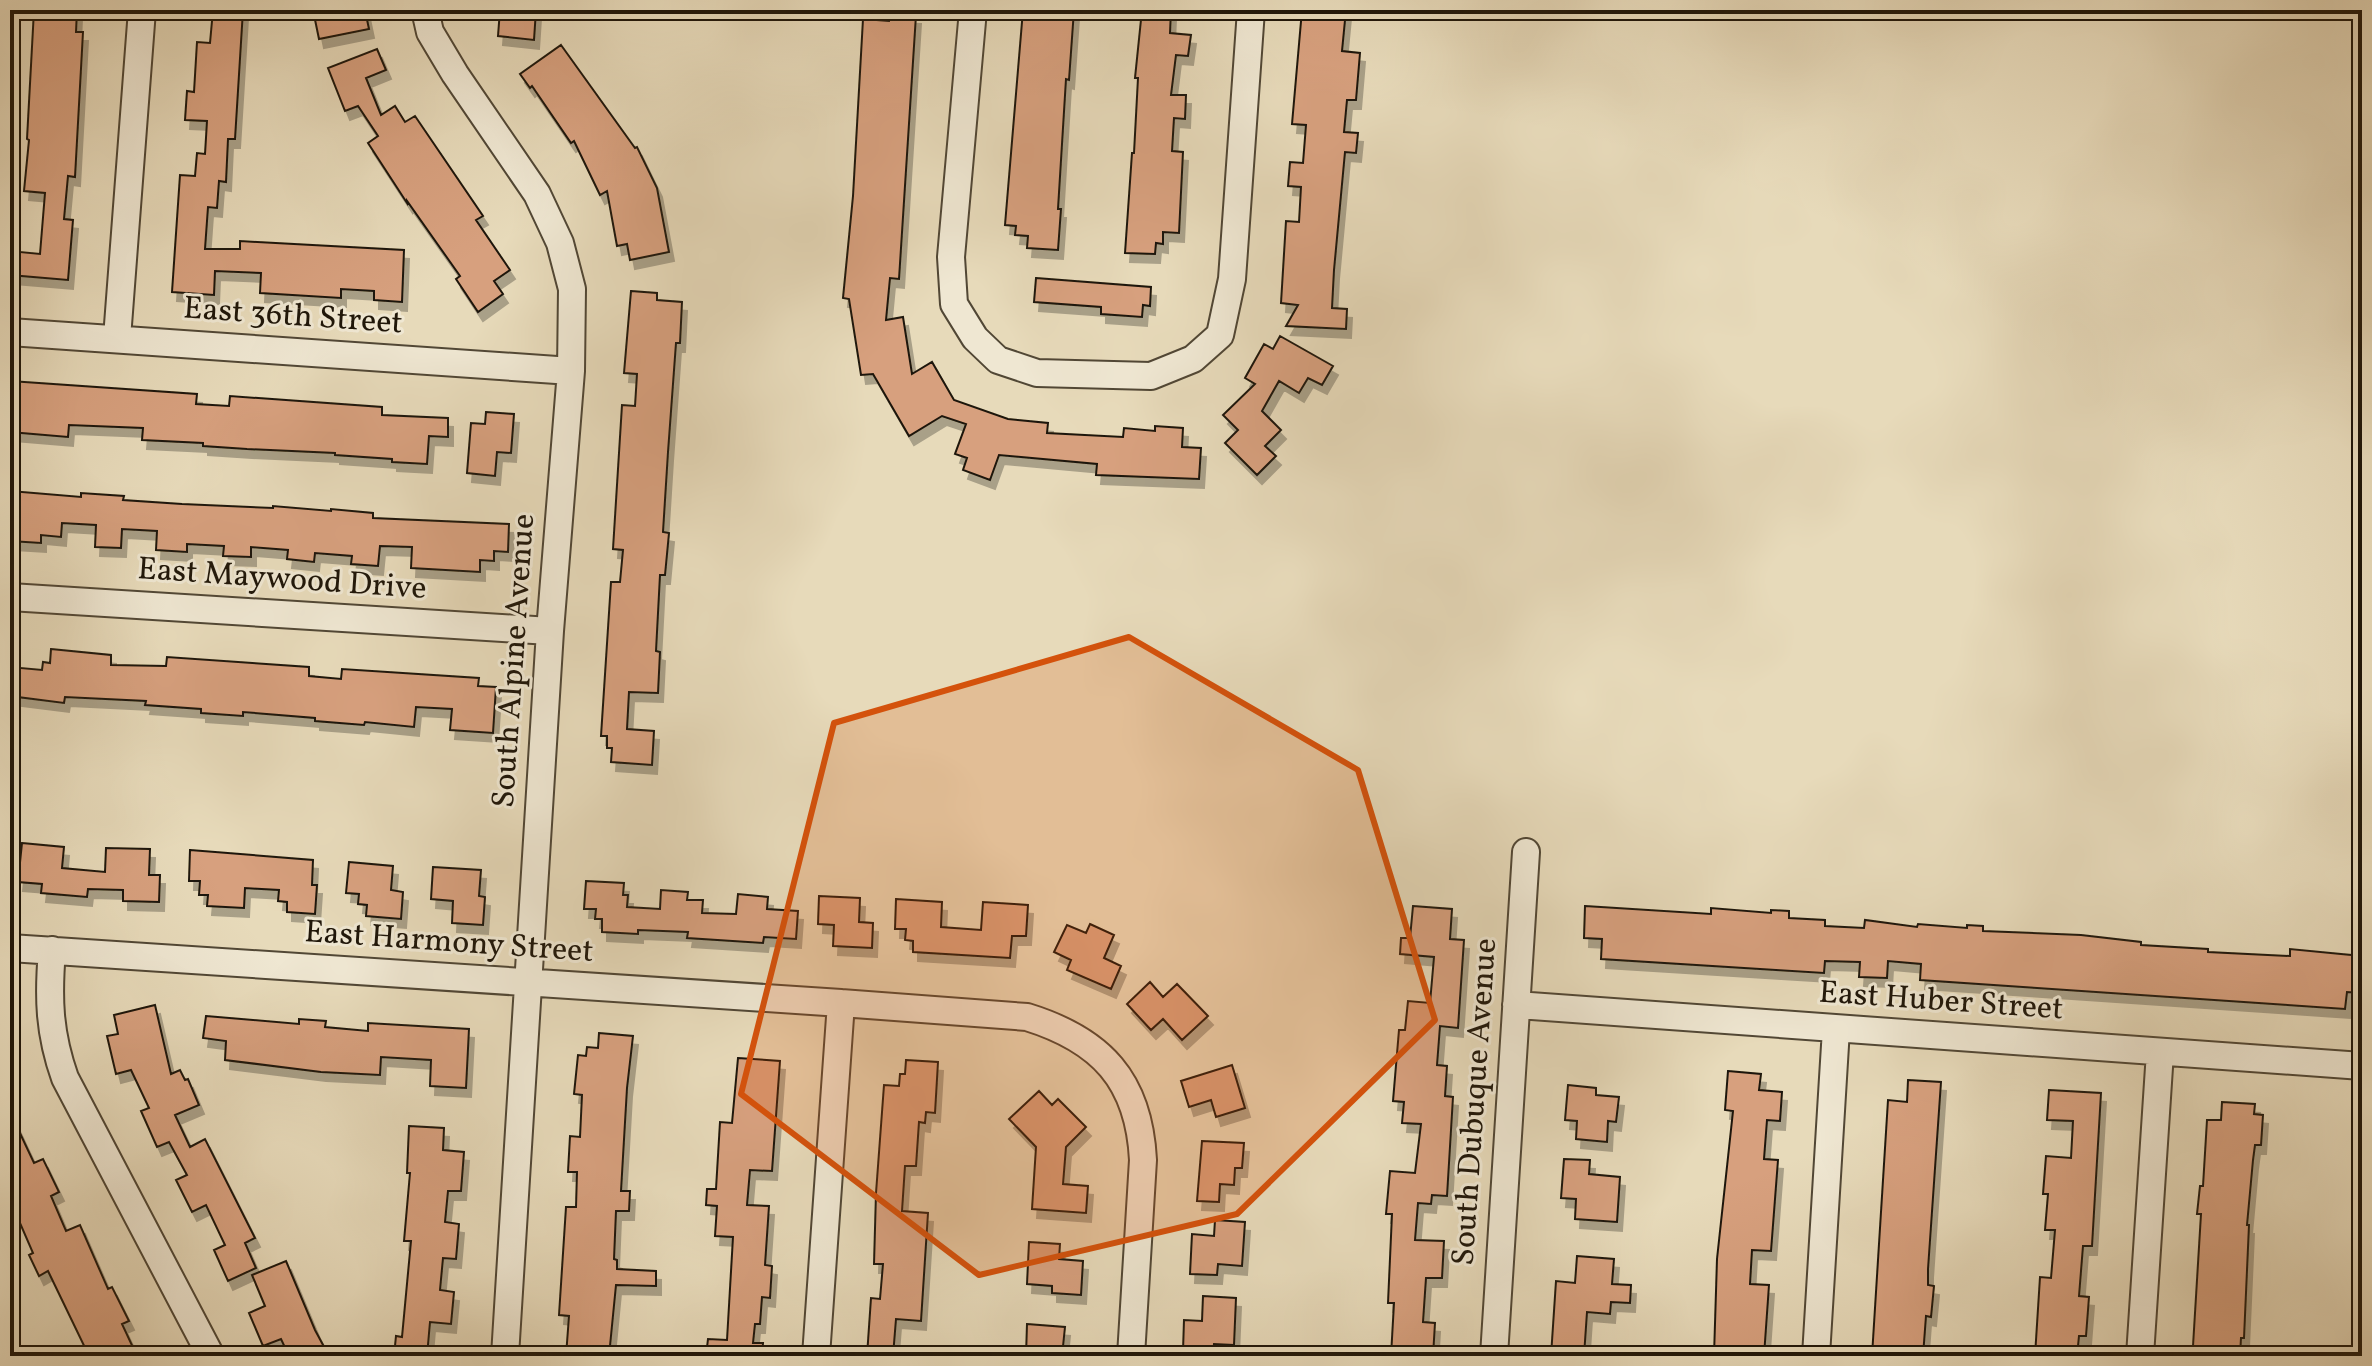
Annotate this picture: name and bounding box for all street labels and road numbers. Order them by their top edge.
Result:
street label: East 36th Street [182,287,404,347]
street label: South Alpine Avenue [483,512,547,810]
street label: East Maywood Drive [136,548,428,612]
street label: East Harmony Street [303,911,595,975]
street label: South Dubuque Avenue [1443,937,1509,1267]
street label: East Huber Street [1817,972,2065,1032]

